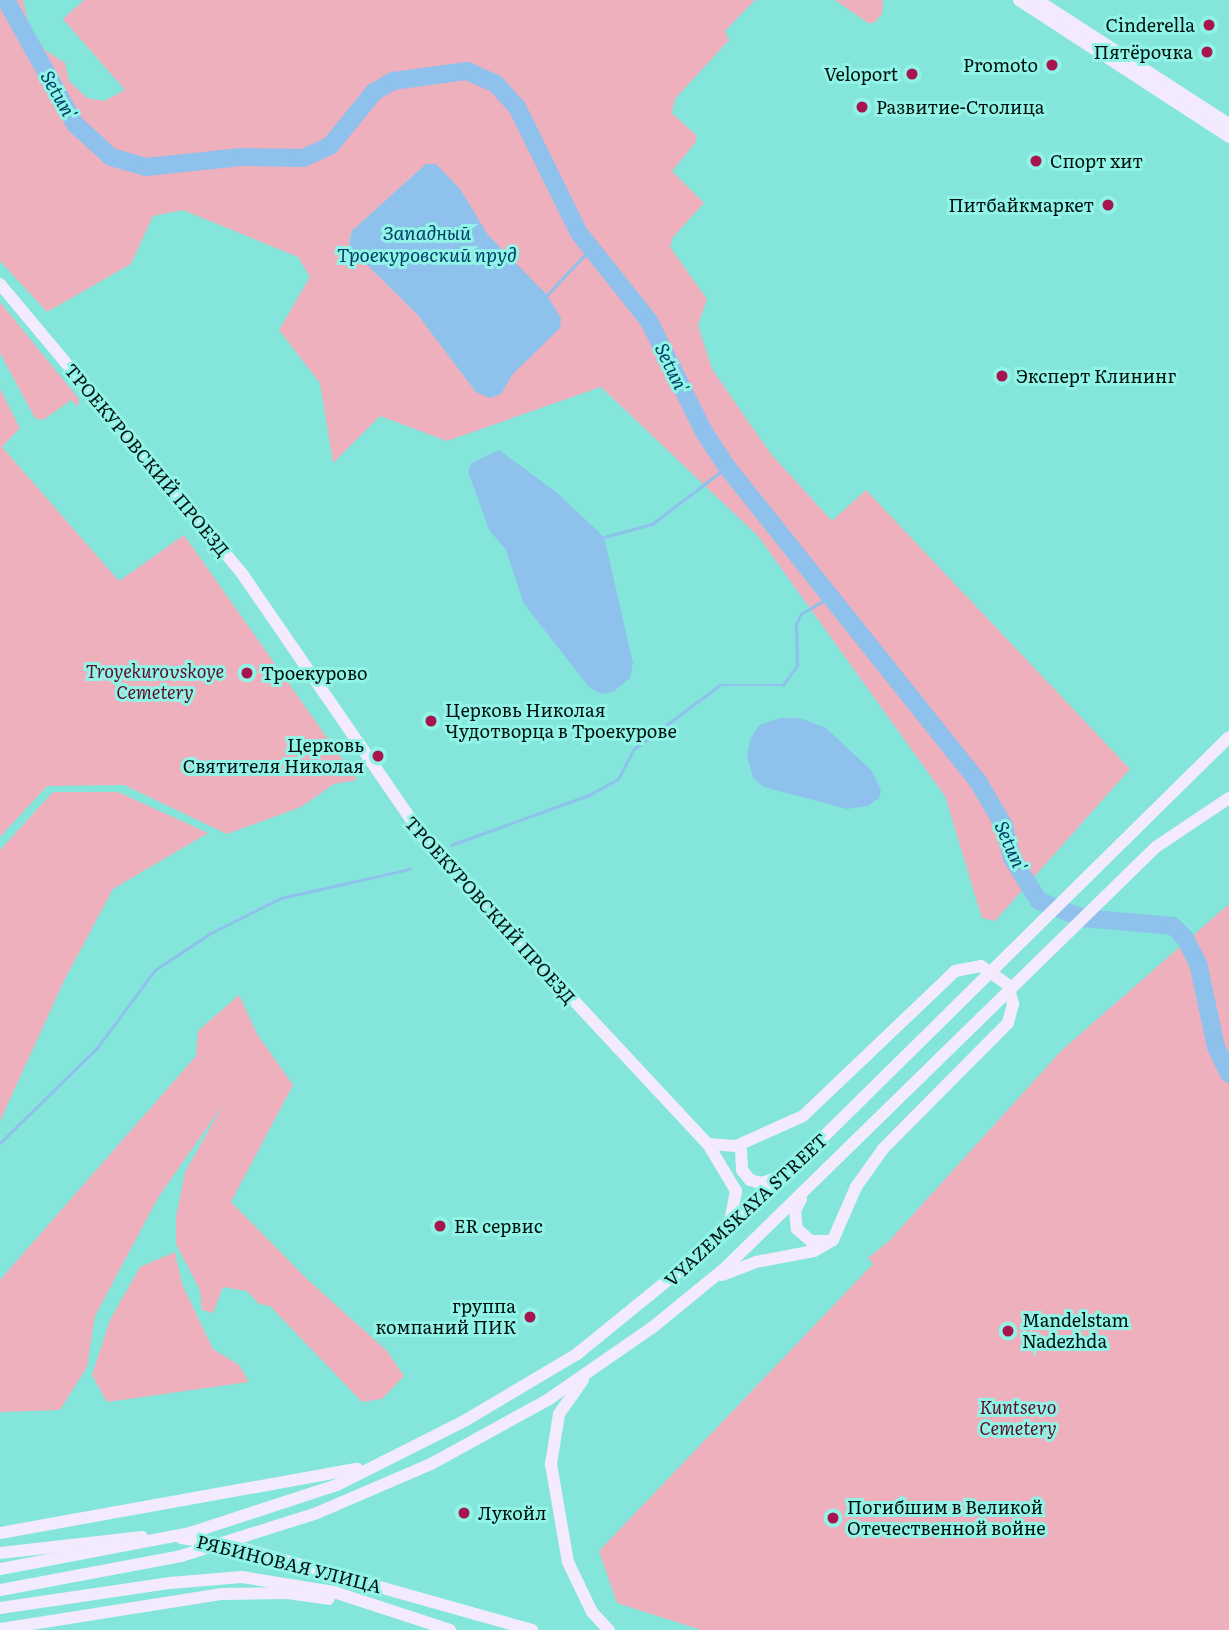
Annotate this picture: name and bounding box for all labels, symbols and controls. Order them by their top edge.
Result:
place label: Cinderella [1105,14,1195,36]
marker: Cinderella [1201,17,1217,33]
place label: Пятёрочка [1094,41,1193,63]
marker: Пятёрочка [1199,44,1215,60]
place label: Promoto [963,54,1038,76]
marker: Promoto [1044,57,1060,73]
place label: Veloport [824,63,898,85]
marker: Veloport [904,66,920,82]
water label: Setun' [36,67,82,123]
place label: Развитие-Столица [876,96,1044,118]
marker: Развитие-Столица [854,99,870,115]
place label: Спорт хит [1050,150,1143,172]
marker: Спорт хит [1028,153,1044,169]
place label: Питбайкмаркет [948,194,1094,216]
marker: Питбайкмаркет [1100,197,1116,213]
water label: Западный Троекуровский пруд [337,222,517,266]
water label: Setun' [650,339,694,397]
street label: ТРОЕКУРОВСКИЙ ПРОЕЗД [60,359,234,561]
place label: Эксперт Клининг [1016,365,1176,387]
marker: Эксперт Клининг [994,368,1010,384]
park label: Troyekurovskoye Cemetery [86,661,224,704]
place label: Троекурово [261,662,368,684]
marker: Троекурово [239,665,255,681]
place label: Церковь Николая Чудотворца в Троекурове [445,700,677,742]
marker: Церковь Николая Чудотворца в Троекурове [423,713,439,729]
place label: Церковь Святителя Николая [183,735,364,778]
marker: Церковь Святителя Николая [370,748,386,764]
street label: ТРОЕКУРОВСКИЙ ПРОЕЗД [400,812,580,1008]
water label: Setun' [990,817,1032,875]
street label: VYAZEMSKAYA STREET [660,1129,832,1291]
place label: ER сервис [454,1215,543,1237]
marker: ER сервис [432,1218,448,1234]
place label: группа компаний ПИК [376,1296,516,1338]
marker: группа компаний ПИК [522,1309,538,1325]
place label: Mandelstam Nadezhda [1022,1310,1129,1352]
marker: Mandelstam Nadezhda [1000,1323,1016,1339]
park label: Kuntsevo Cemetery [979,1397,1057,1440]
place label: Погибшим в Великой Отечественной войне [847,1497,1046,1540]
place label: Лукойл [478,1502,546,1524]
marker: Лукойл [456,1505,472,1521]
marker: Погибшим в Великой Отечественной войне [825,1510,841,1526]
street label: РЯБИНОВАЯ УЛИЦА [194,1531,384,1597]

